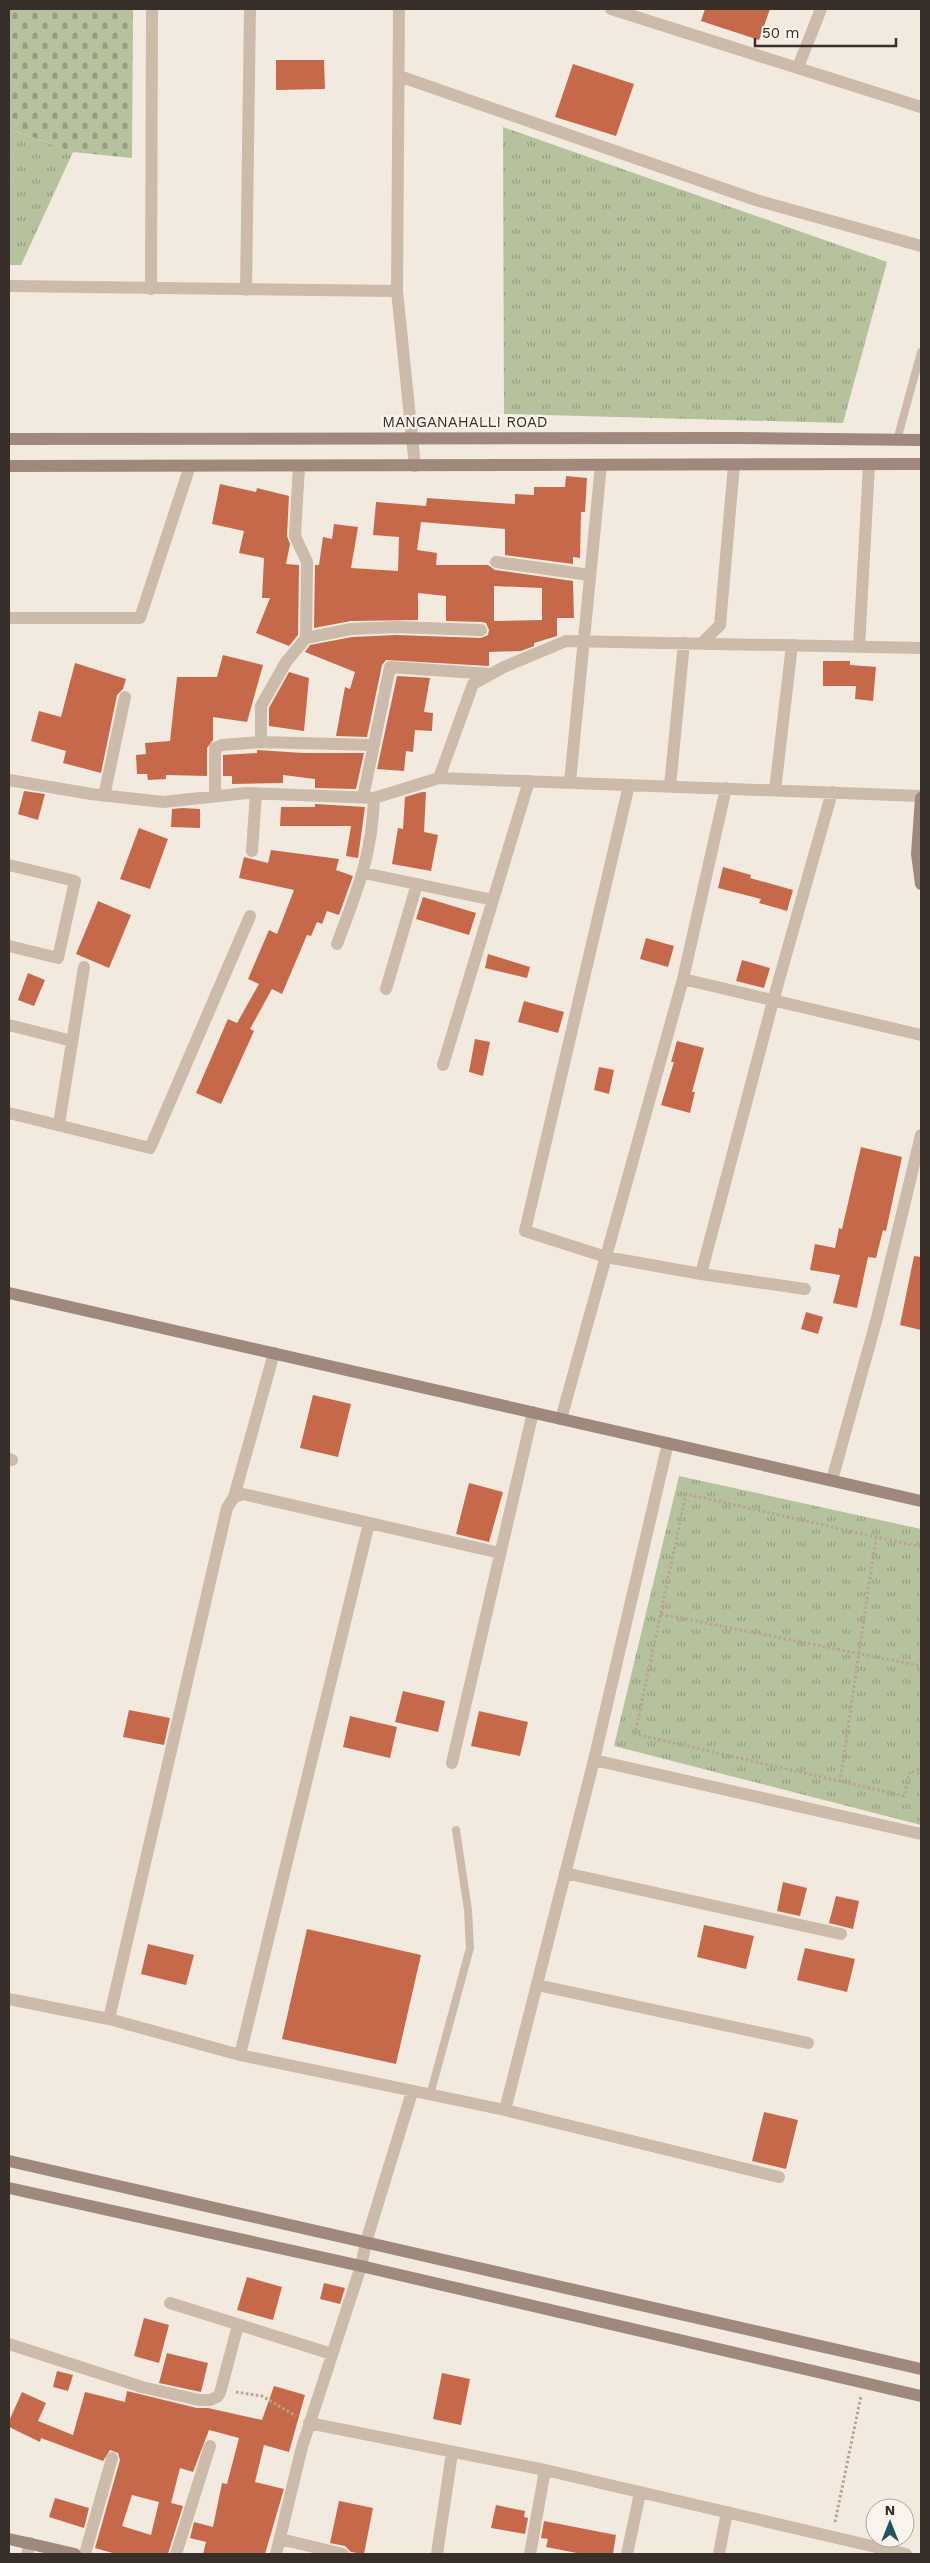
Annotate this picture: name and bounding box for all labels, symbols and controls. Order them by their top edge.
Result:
scale bar [755,15,896,47]
text: 50 m [762,24,799,42]
street label: MANGANAHALLI ROAD [382,413,548,431]
north arrow [865,2498,915,2548]
text: N [885,2502,895,2518]

